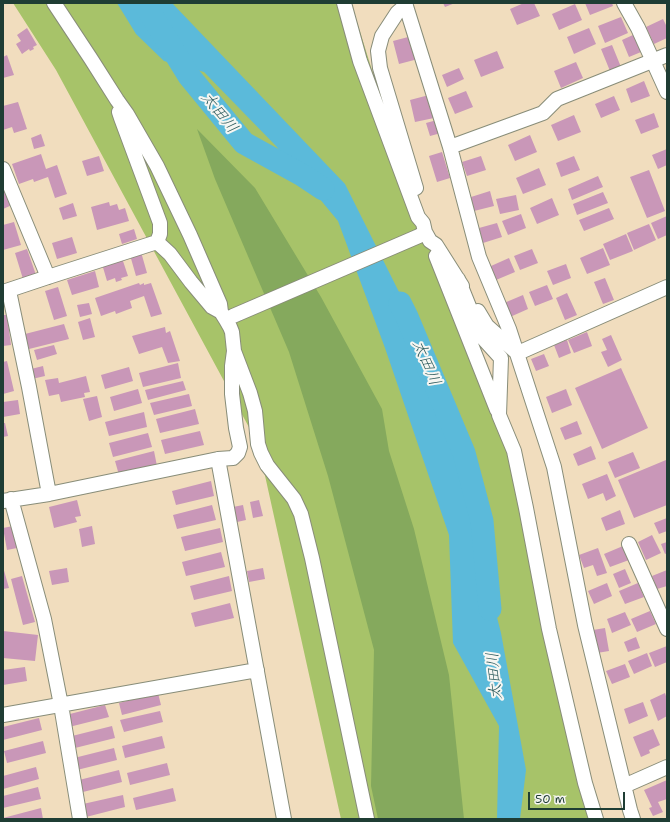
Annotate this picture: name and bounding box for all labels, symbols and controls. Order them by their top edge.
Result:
water label: 太田川 [196,88,242,138]
water label: 太田川 [408,337,444,389]
water label: 太田川 [483,651,507,701]
scale bar [530,784,627,810]
text: 50 m [535,791,565,807]

